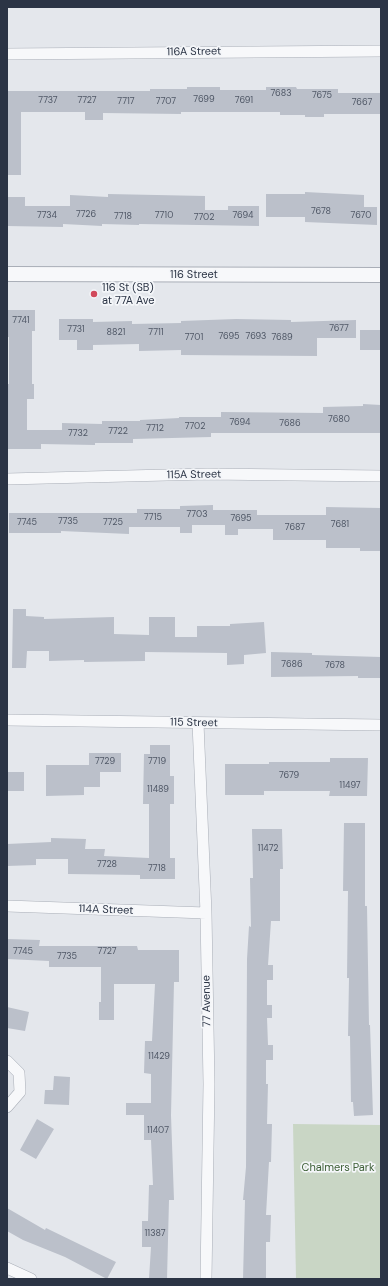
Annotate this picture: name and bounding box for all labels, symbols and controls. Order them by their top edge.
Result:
street label: 116A Street [167,45,221,59]
house number: 7683 [270,89,292,99]
house number: 7675 [312,91,332,101]
house number: 7699 [193,95,215,105]
house number: 7737 [38,96,58,106]
house number: 7727 [77,96,97,106]
house number: 7691 [235,96,253,106]
house number: 7717 [117,97,135,107]
house number: 7707 [156,97,176,107]
house number: 7667 [352,98,372,108]
house number: 7678 [311,207,331,217]
house number: 7726 [76,210,96,220]
house number: 7734 [37,211,57,221]
house number: 7710 [155,211,173,221]
house number: 7694 [232,211,254,221]
house number: 7670 [351,211,371,221]
house number: 7718 [114,212,132,222]
house number: 7702 [194,213,214,223]
street label: 116 Street [170,268,218,282]
place label: 116 St (SB) at 77A Ave [102,281,155,307]
marker: 116 St (SB) at 77A Ave [89,289,99,299]
house number: 7741 [12,316,30,326]
house number: 7677 [329,324,349,334]
house number: 7731 [67,325,85,335]
house number: 8821 [107,328,125,338]
house number: 7711 [148,328,164,338]
house number: 7695 [218,332,240,342]
house number: 7693 [246,332,266,342]
house number: 7701 [185,333,203,343]
house number: 7689 [271,333,293,343]
house number: 7680 [328,415,350,425]
house number: 7694 [229,418,251,428]
house number: 7686 [279,419,301,429]
house number: 7702 [185,422,205,432]
house number: 7712 [146,424,164,434]
house number: 7722 [108,427,128,437]
house number: 7732 [68,429,88,439]
street label: 115A Street [167,468,221,482]
house number: 7703 [187,510,207,520]
house number: 7715 [144,513,162,523]
house number: 7695 [230,514,252,524]
house number: 7735 [58,517,78,527]
house number: 7745 [17,518,37,528]
house number: 7725 [103,518,123,528]
house number: 7681 [331,520,349,530]
house number: 7687 [285,523,305,533]
house number: 7686 [281,660,303,670]
house number: 7678 [325,661,345,671]
street label: 115 Street [170,716,218,730]
house number: 7729 [95,757,115,767]
house number: 7719 [148,757,166,767]
house number: 7679 [279,771,299,781]
house number: 11497 [339,781,361,791]
house number: 11489 [147,785,169,795]
house number: 11472 [258,844,278,854]
house number: 7728 [97,860,117,870]
house number: 7718 [148,864,166,874]
street label: 114A Street [78,902,134,918]
house number: 7745 [13,947,33,957]
house number: 7727 [97,947,117,957]
house number: 7735 [57,952,77,962]
street label: 77 Avenue [200,975,214,1027]
house number: 11429 [148,1052,170,1062]
house number: 11407 [147,1126,169,1136]
park label: Chalmers Park [302,1161,374,1175]
house number: 11387 [145,1229,165,1239]

